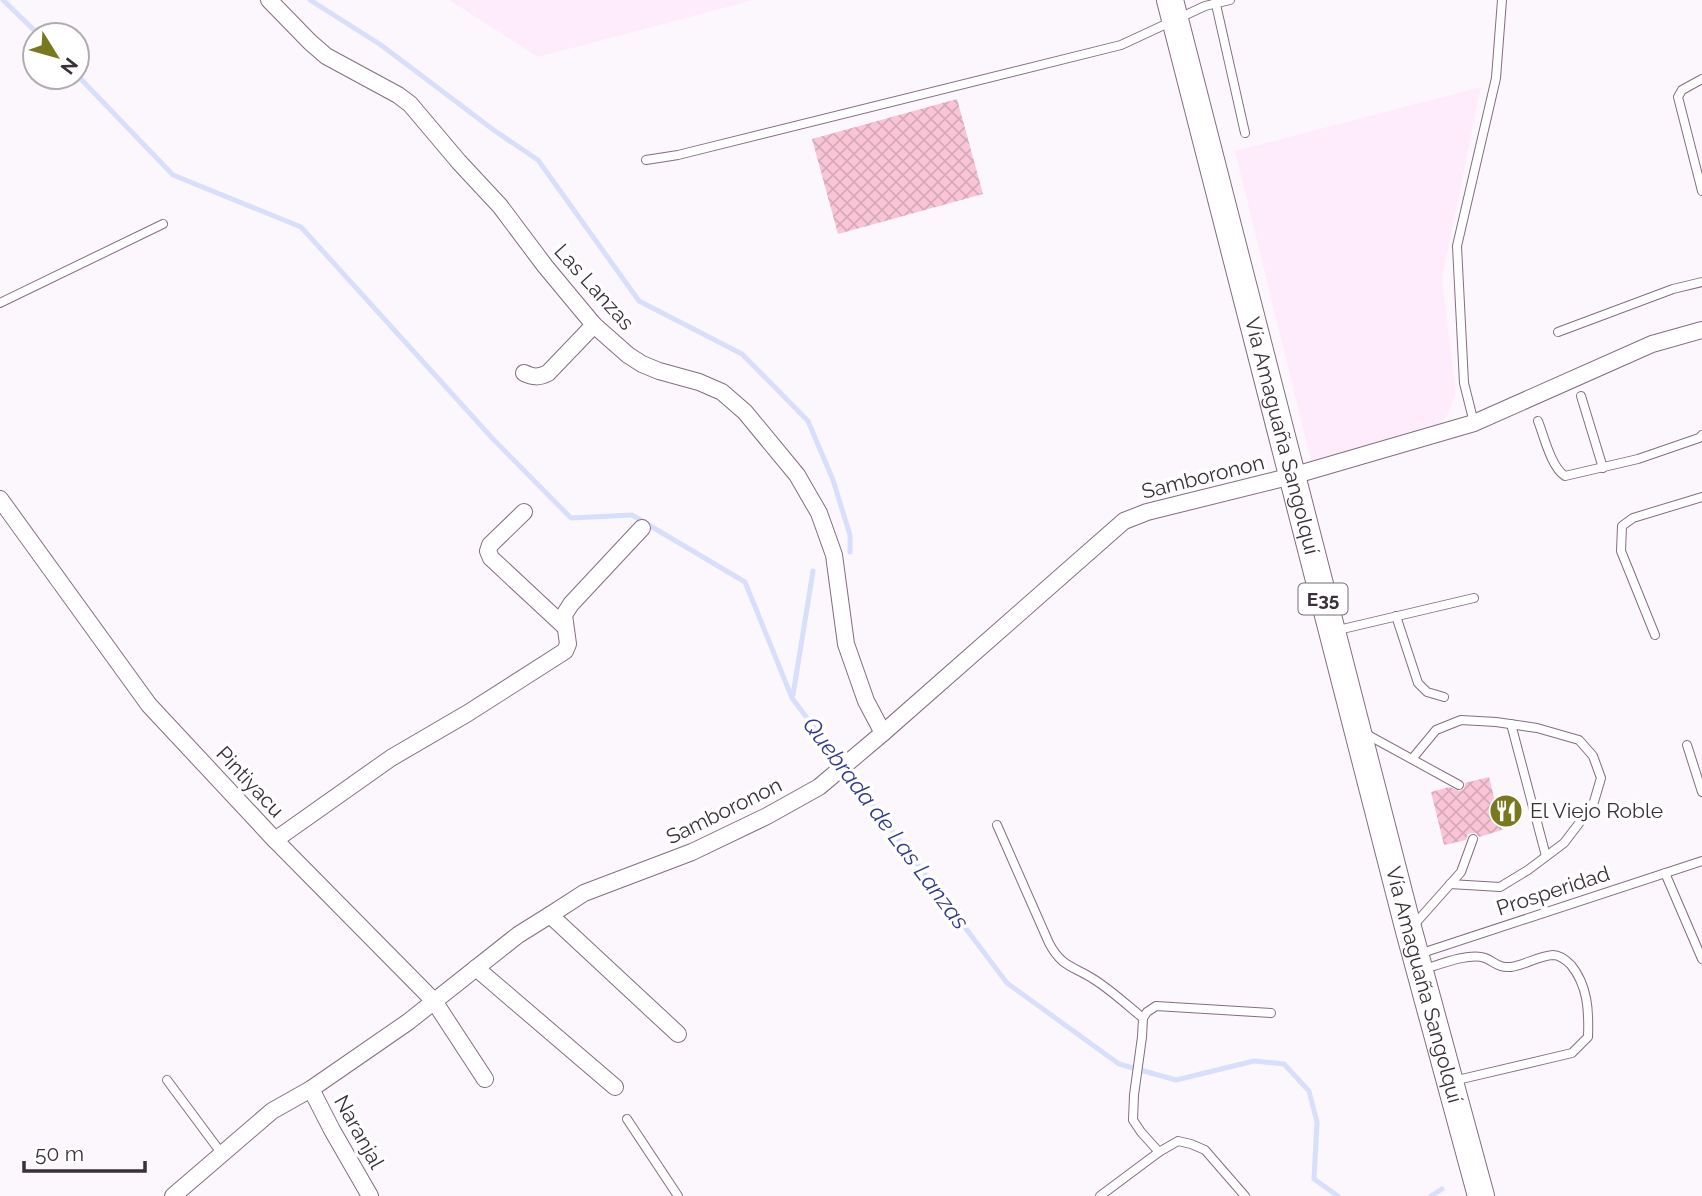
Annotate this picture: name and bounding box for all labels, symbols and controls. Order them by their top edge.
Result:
north arrow [21,21,91,91]
text: N [56,54,83,79]
street label: Las Lanzas [549,239,639,335]
street label: Vía Amaguaña Sangolquí [1240,315,1325,557]
street label: Samboronon [1139,449,1267,504]
road number: E35 [1298,584,1348,614]
water label: Quebrada de Las Lanzas [798,711,975,934]
street label: Pintiyacu [211,741,289,822]
street label: Samboronon [662,772,786,849]
restaurant icon: El Viejo Roble [1487,792,1525,830]
place label: El Viejo Roble [1530,798,1663,823]
street label: Prosperidad [1493,860,1613,921]
street label: Vía Amaguaña Sangolquí [1381,864,1468,1106]
street label: Naranjal [329,1091,390,1173]
scale bar [24,1130,145,1174]
text: 50 m [35,1141,84,1166]

